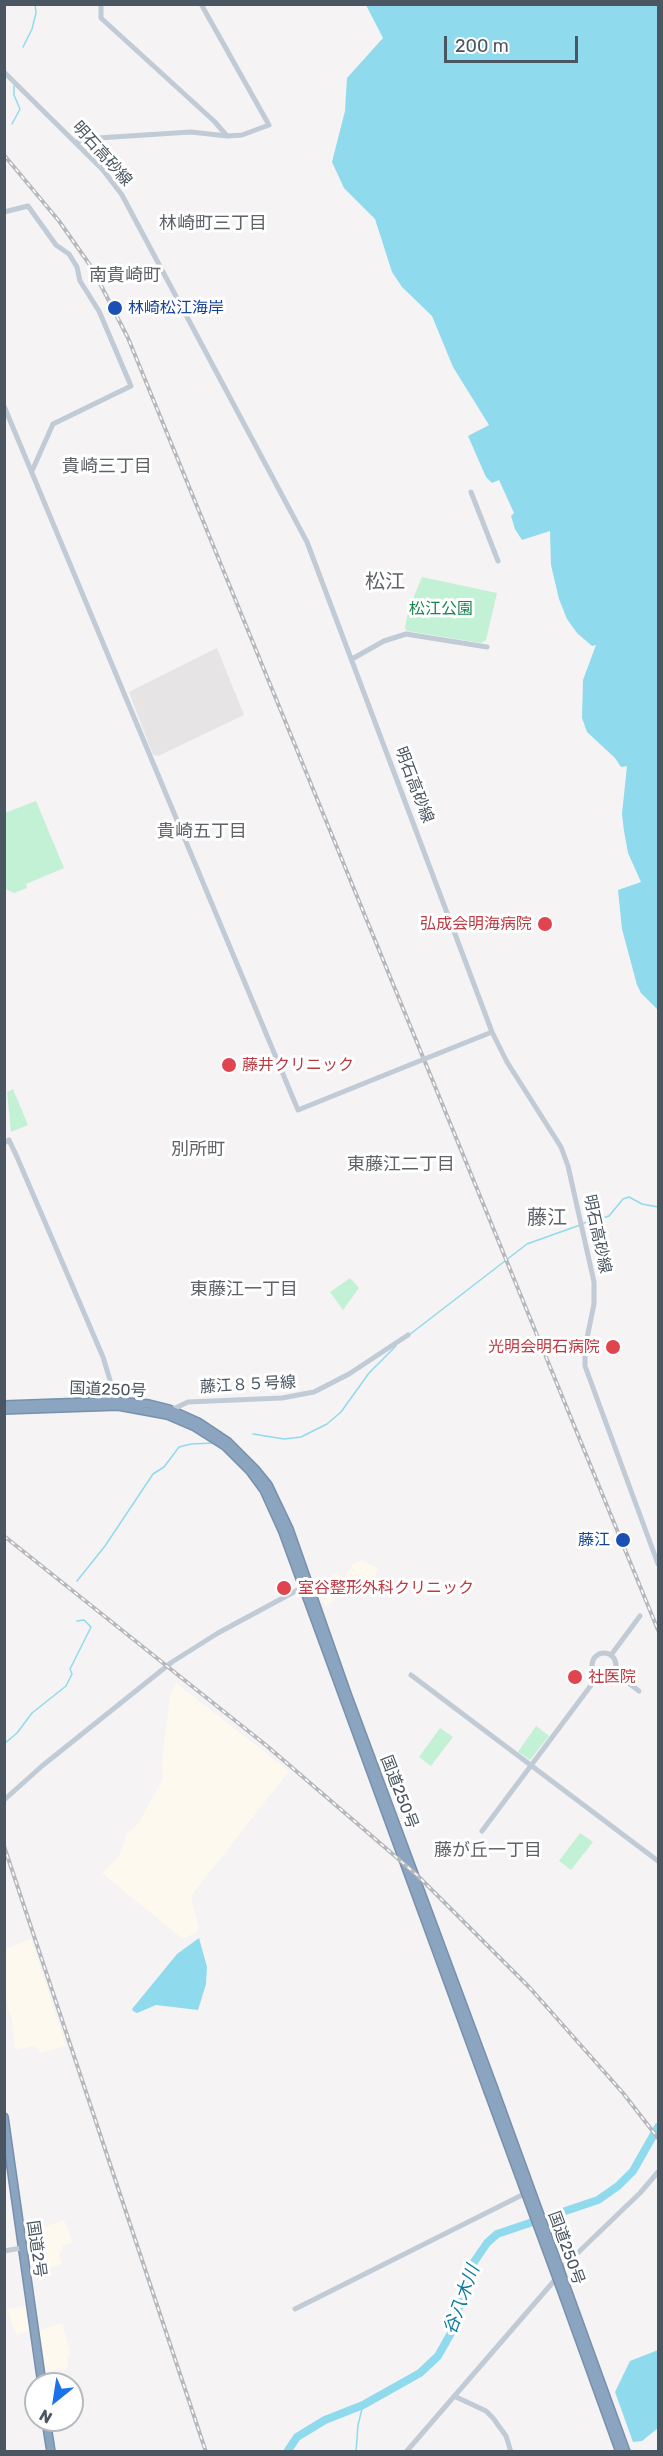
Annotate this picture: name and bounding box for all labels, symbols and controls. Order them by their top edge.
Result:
scale bar [447,24,580,62]
text: 200 m [455,35,509,57]
street label: 明石高砂線 [68,118,136,190]
district label: 林崎町三丁目 [159,213,267,235]
district label: 南貴崎町 [89,265,161,287]
place label: 林崎松江海岸 [128,298,224,318]
marker: 林崎松江海岸 [106,299,124,317]
district label: 貴崎三丁目 [62,456,152,478]
district label: 松江 [365,570,405,594]
park label: 松江公園 [409,599,473,619]
street label: 明石高砂線 [391,744,437,826]
district label: 貴崎五丁目 [157,821,247,843]
place label: 弘成会明海病院 [420,914,532,934]
marker: 弘成会明海病院 [536,915,554,933]
place label: 藤井クリニック [242,1055,354,1075]
marker: 藤井クリニック [220,1056,238,1074]
district label: 別所町 [171,1139,225,1161]
district label: 東藤江二丁目 [347,1154,455,1176]
street label: 明石高砂線 [579,1193,615,1275]
district label: 藤江 [527,1206,567,1230]
district label: 東藤江一丁目 [190,1279,298,1301]
place label: 光明会明石病院 [488,1337,600,1357]
marker: 光明会明石病院 [604,1338,622,1356]
street label: 藤江８５号線 [200,1373,296,1397]
street label: 国道250号 [69,1379,147,1401]
place label: 藤江 [578,1530,610,1550]
marker: 藤江 [614,1531,632,1549]
place label: 室谷整形外科クリニック [298,1578,474,1598]
marker: 室谷整形外科クリニック [275,1579,293,1597]
place label: 社医院 [588,1667,636,1687]
marker: 社医院 [566,1668,584,1686]
street label: 国道250号 [376,1753,422,1831]
district label: 藤が丘一丁目 [434,1840,542,1862]
street label: 国道250号 [544,2209,588,2287]
street label: 国道2号 [22,2219,50,2279]
water label: 谷八木川 [440,2262,484,2338]
north arrow [24,2372,84,2432]
text: N [36,2405,55,2427]

